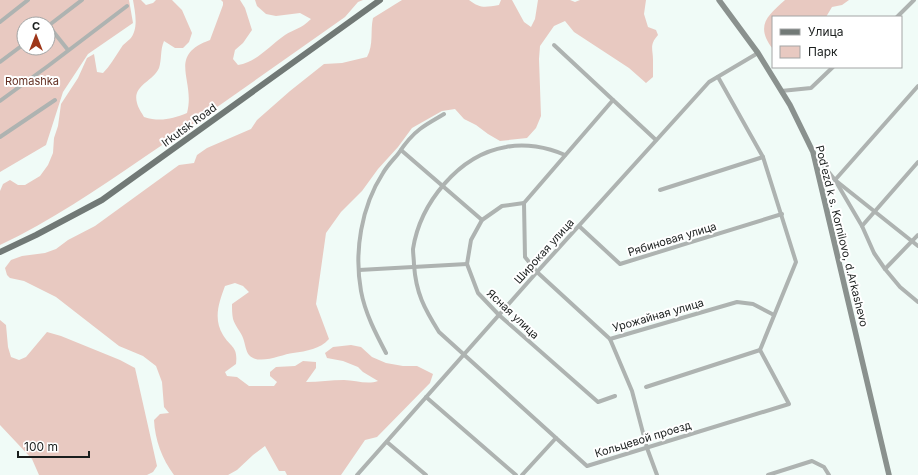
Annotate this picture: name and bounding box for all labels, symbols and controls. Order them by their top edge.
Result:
north arrow [16,16,56,56]
legend [772,16,902,68]
text: С [32,19,40,33]
text: Улица [808,24,843,39]
text: Парк [808,44,838,59]
park label: Romashka [5,74,59,88]
street label: Irkutsk Road [159,100,219,150]
street label: Pod'ezd k s. Kornilovo, d.Arkashevo [813,144,871,329]
street label: Широкая улица [511,215,577,287]
street label: Рябиновая улица [626,219,718,259]
street label: Ясная улица [484,286,542,342]
street label: Урожайная улица [611,295,705,335]
street label: Кольцевой проезд [593,418,693,460]
scale bar [18,433,89,459]
text: 100 m [24,439,58,454]

